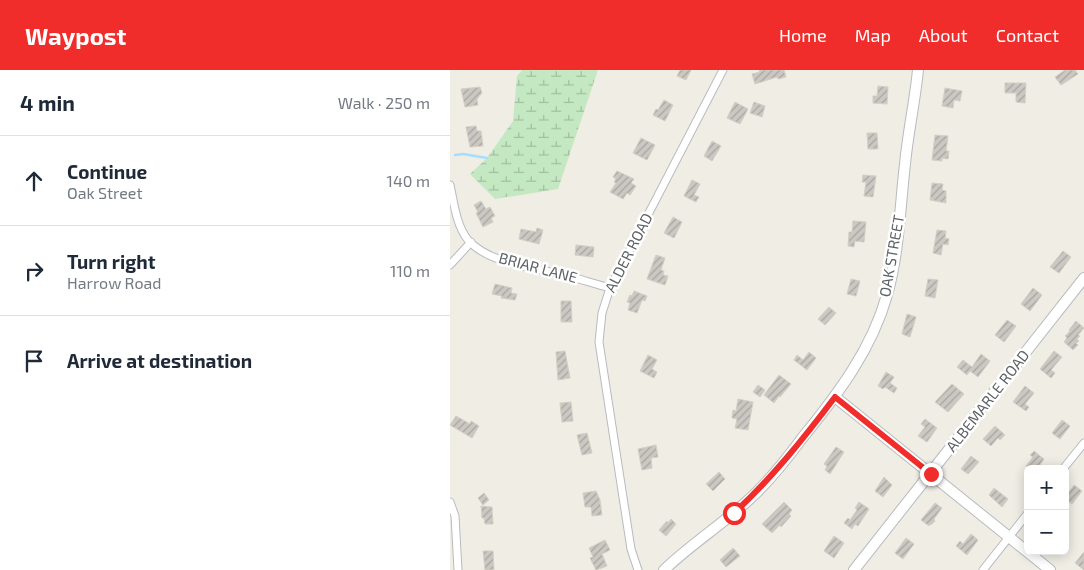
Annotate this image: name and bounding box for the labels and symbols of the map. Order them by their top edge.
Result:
street label: ALDER ROAD [600,210,656,295]
street label: OAK STREET [875,213,907,298]
street label: BRIAR LANE [497,248,579,286]
street label: ALBEMARLE ROAD [942,346,1033,455]
route end [920,463,943,486]
route start [723,502,746,525]

